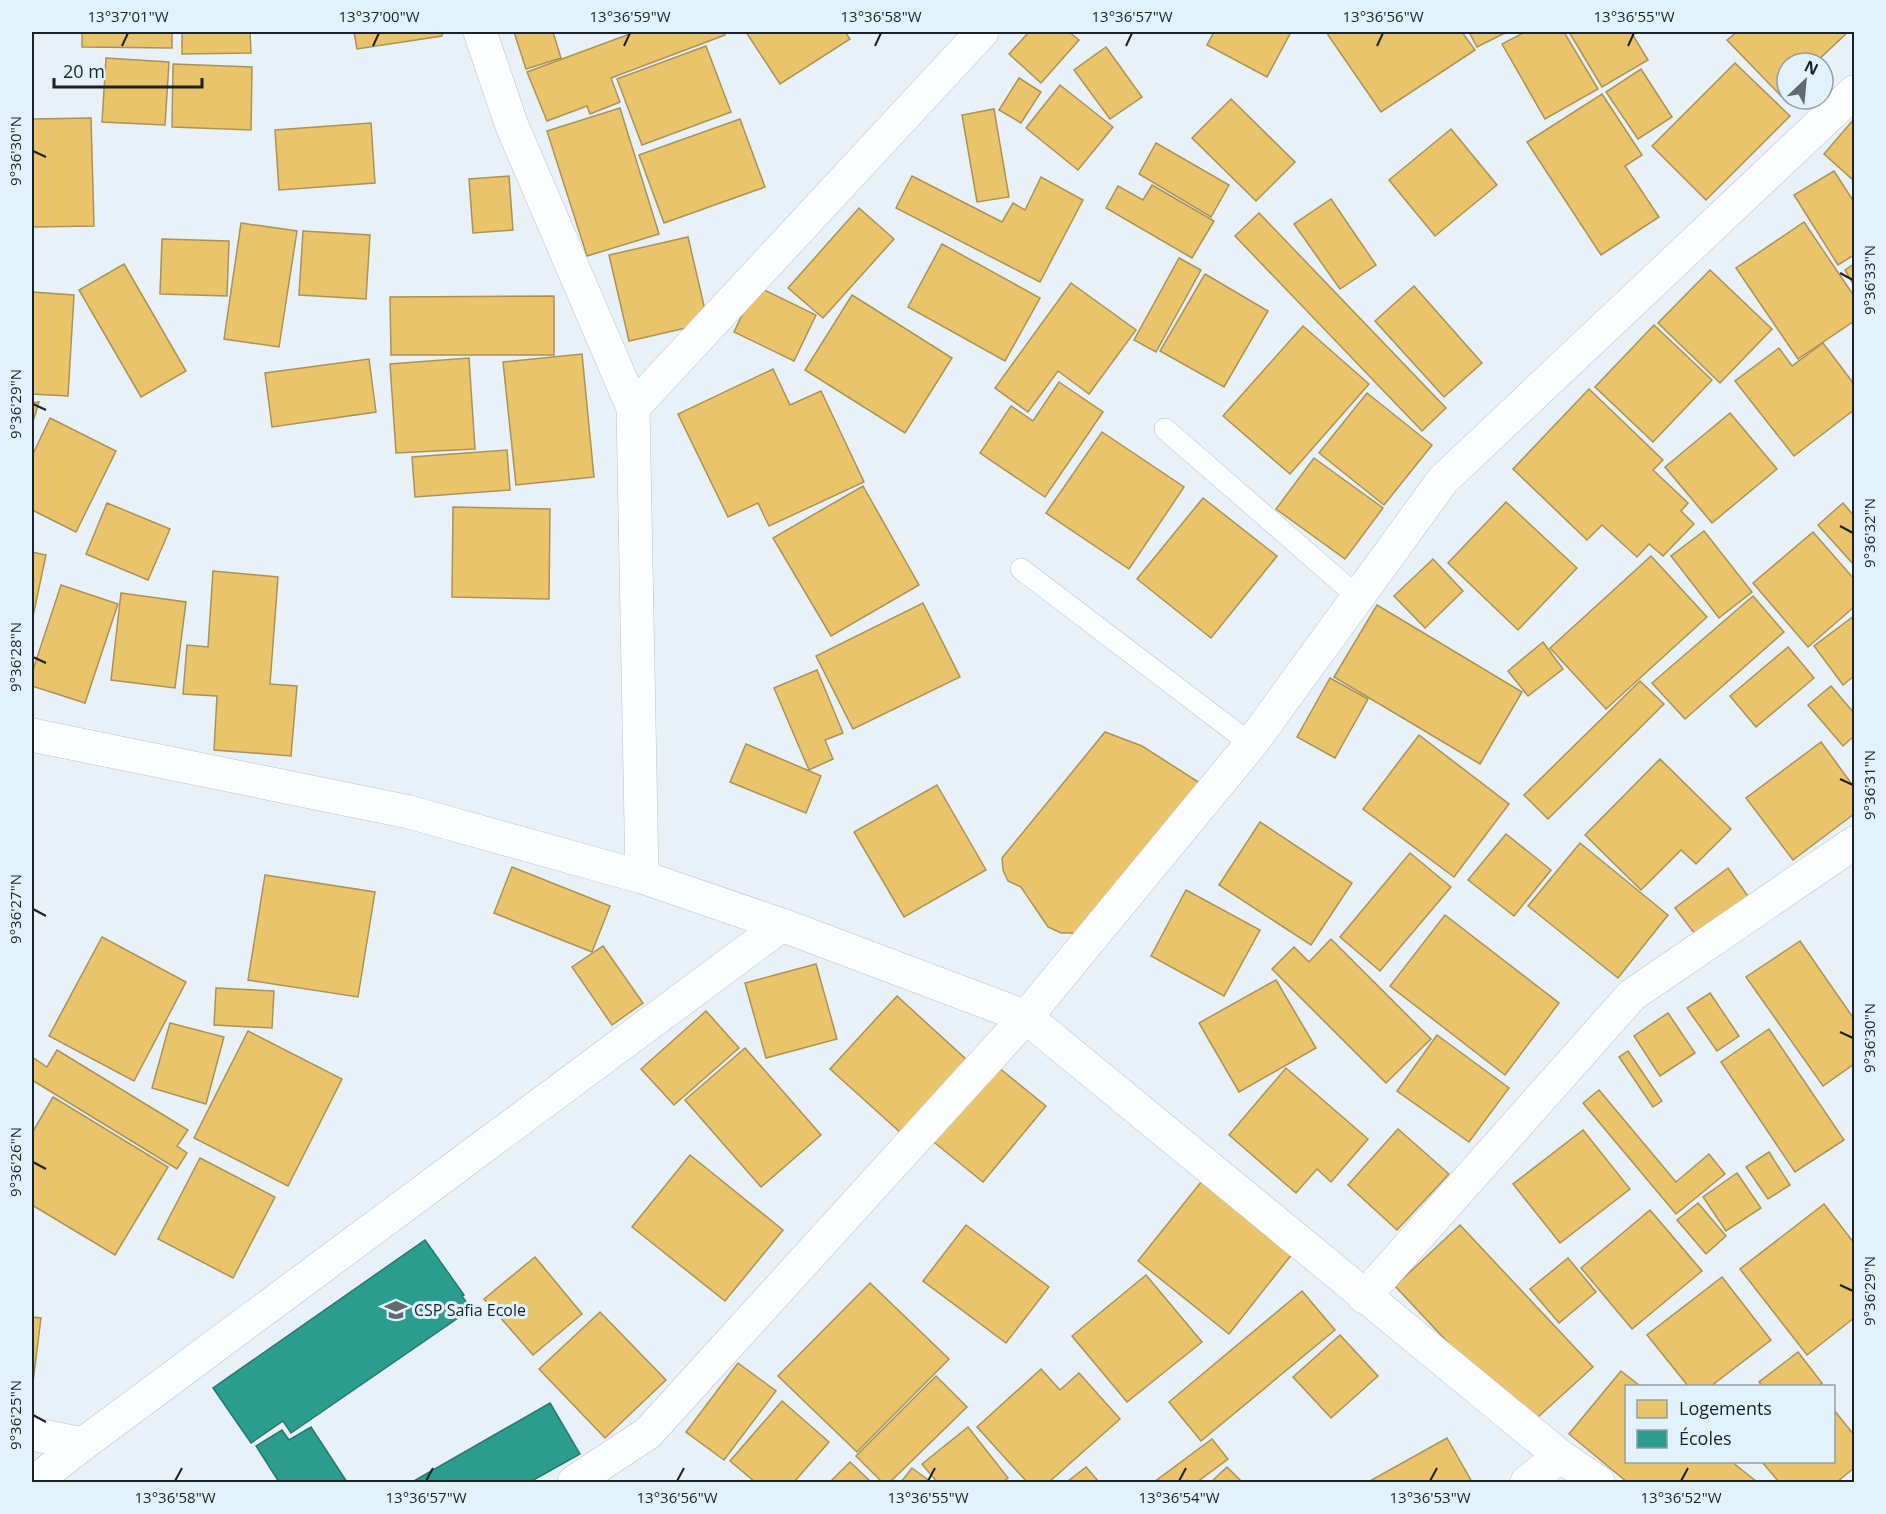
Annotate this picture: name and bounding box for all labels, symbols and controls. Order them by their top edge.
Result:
text: 13°37'01"W [88,6,169,26]
text: 13°37'00"W [339,6,420,26]
text: 13°36'59"W [590,6,671,26]
text: 13°36'58"W [841,6,922,26]
text: 13°36'57"W [1092,6,1173,26]
text: 13°36'56"W [1343,6,1424,26]
text: 13°36'55"W [1594,6,1675,26]
scale bar [54,51,202,89]
north arrow [1775,51,1835,111]
text: N [1801,55,1822,80]
text: 20 m [63,59,105,83]
text: 9°36'30"N [5,116,25,186]
text: 9°36'33"N [1859,245,1879,315]
text: 9°36'29"N [5,369,25,439]
text: 9°36'32"N [1859,498,1879,568]
text: 9°36'28"N [5,622,25,692]
text: 9°36'31"N [1859,750,1879,820]
text: 9°36'27"N [5,874,25,944]
text: 9°36'30"N [1859,1003,1879,1073]
text: 9°36'26"N [5,1127,25,1197]
text: 9°36'29"N [1859,1256,1879,1326]
school or university icon: CSP Safia Ecole [383,1297,409,1323]
place label: CSP Safia Ecole [414,1299,526,1321]
text: 9°36'25"N [5,1380,25,1450]
legend [1625,1385,1835,1463]
text: Logements [1679,1396,1772,1420]
text: Écoles [1679,1426,1732,1450]
text: 13°36'58"W [135,1487,216,1507]
text: 13°36'57"W [386,1487,467,1507]
text: 13°36'56"W [637,1487,718,1507]
text: 13°36'55"W [888,1487,969,1507]
text: 13°36'54"W [1139,1487,1220,1507]
text: 13°36'53"W [1390,1487,1471,1507]
text: 13°36'52"W [1641,1487,1722,1507]

